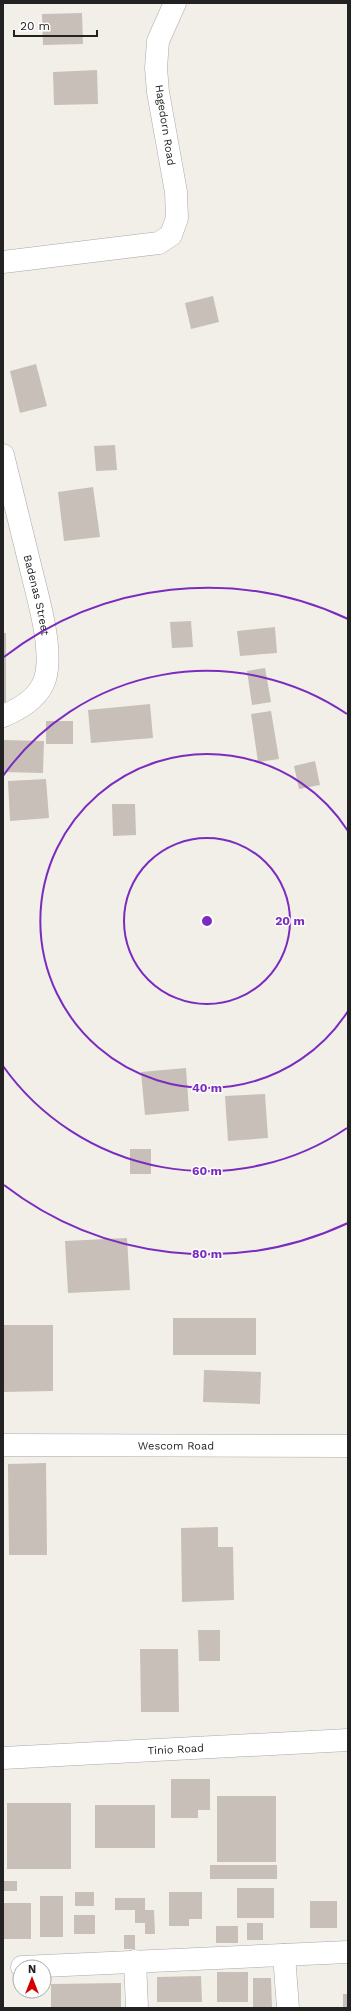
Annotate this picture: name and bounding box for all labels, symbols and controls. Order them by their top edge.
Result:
scale bar [14,12,97,38]
text: 20 m [20,19,50,33]
street label: Hagedorn Road [152,84,178,166]
street label: Badenas Street [21,553,52,637]
centre of rings [200,914,214,928]
text: 20 m [275,914,305,928]
text: 40 m [192,1081,222,1095]
text: 60 m [192,1164,222,1178]
text: 80 m [192,1247,222,1261]
street label: Wescom Road [138,1439,214,1452]
street label: Tinio Road [147,1741,204,1757]
north arrow [12,1959,52,1999]
text: N [28,1963,36,1976]

